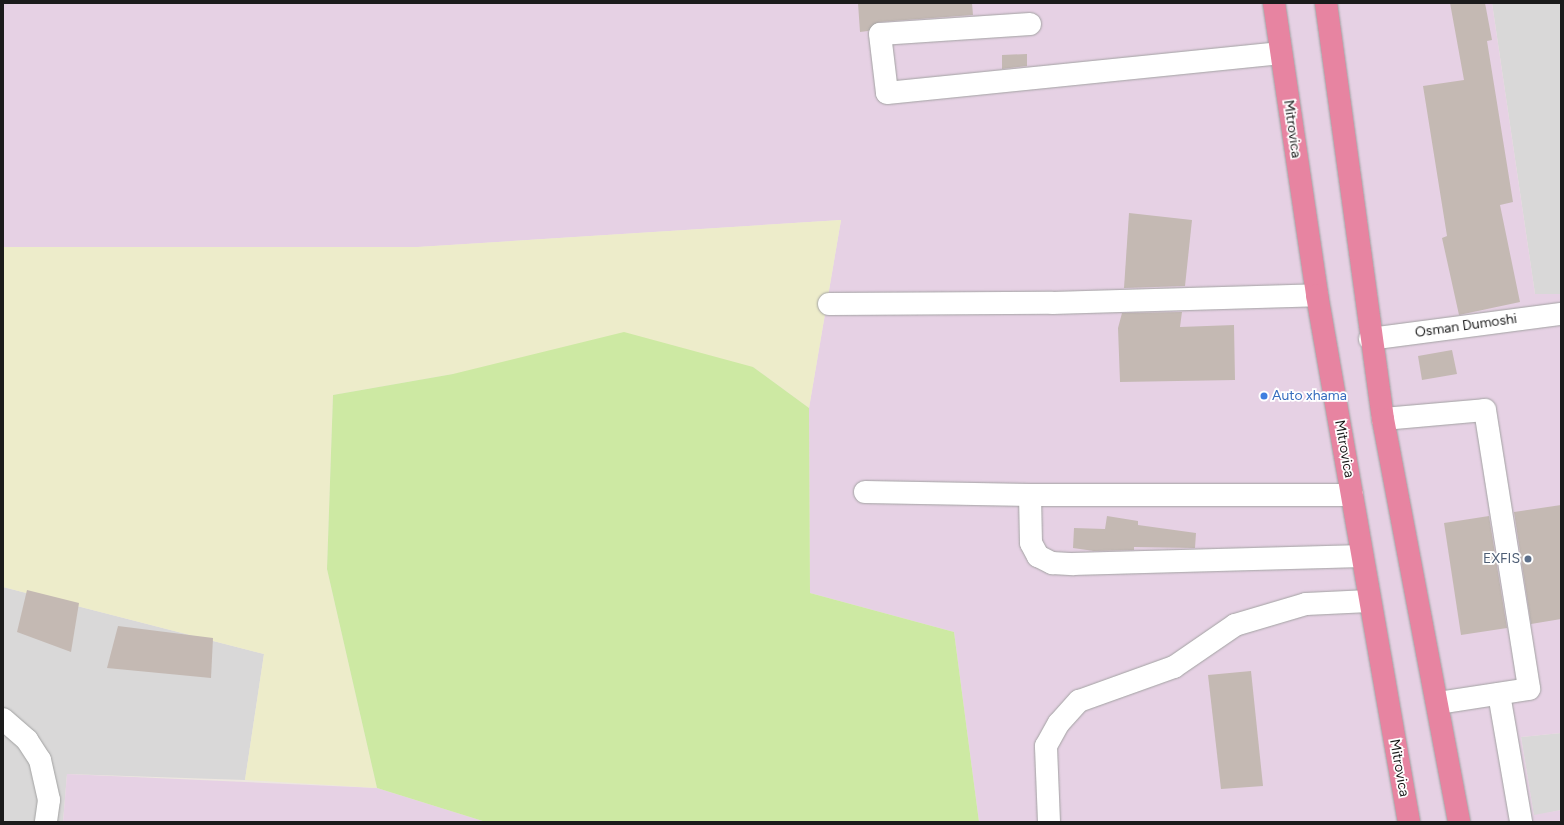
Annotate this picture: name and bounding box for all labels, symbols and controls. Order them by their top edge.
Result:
street label: Mitrovica [1280,99,1304,159]
street label: Osman Dumoshi [1414,311,1518,341]
place label: Auto xhama [1272,388,1347,404]
marker: Auto xhama [1259,391,1269,401]
street label: Mitrovica [1331,419,1357,479]
place label: EXFIS [1483,551,1520,567]
marker: EXFIS [1523,554,1533,564]
street label: Mitrovica [1386,738,1412,798]

